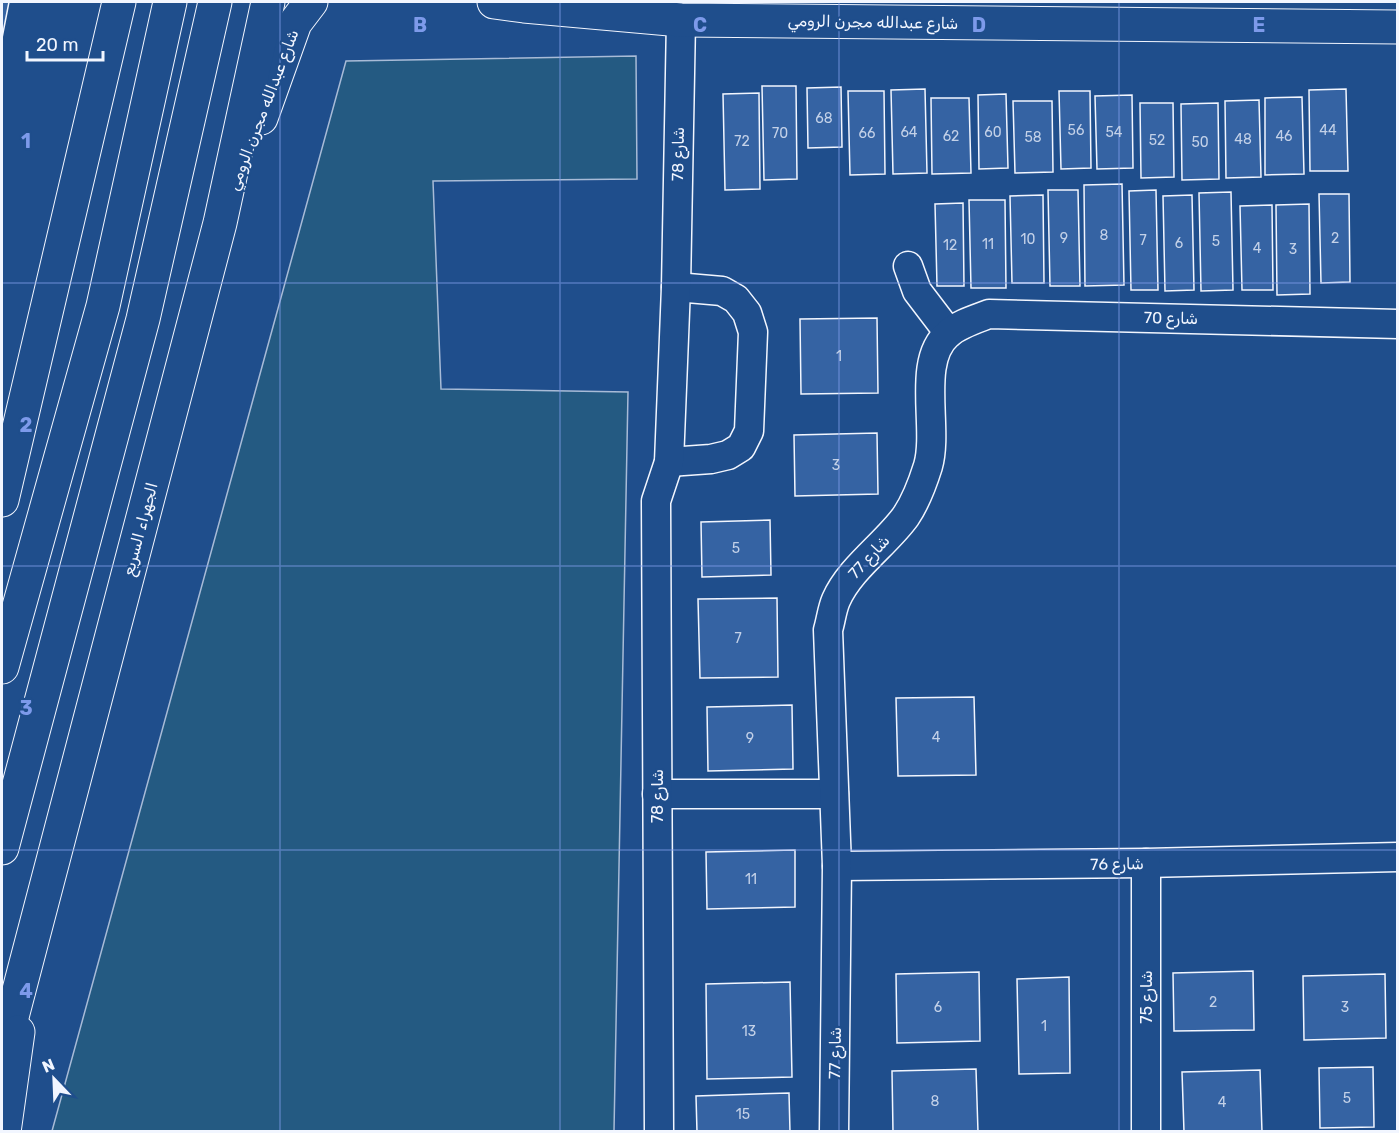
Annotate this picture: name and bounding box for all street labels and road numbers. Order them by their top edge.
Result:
street label: شارع عبدالله مجرن الرومي [787,11,959,36]
street label: شارع عبدالله مجرن الرومي [224,27,305,194]
street label: شارع 78 [668,127,690,181]
street label: شارع 70 [1144,308,1198,330]
street label: الجهراء السريع [118,480,163,578]
street label: شارع 77 [844,531,895,584]
street label: شارع 78 [648,769,669,823]
street label: شارع 76 [1090,854,1144,876]
street label: شارع 75 [1137,970,1158,1024]
street label: شارع 77 [825,1027,847,1079]

